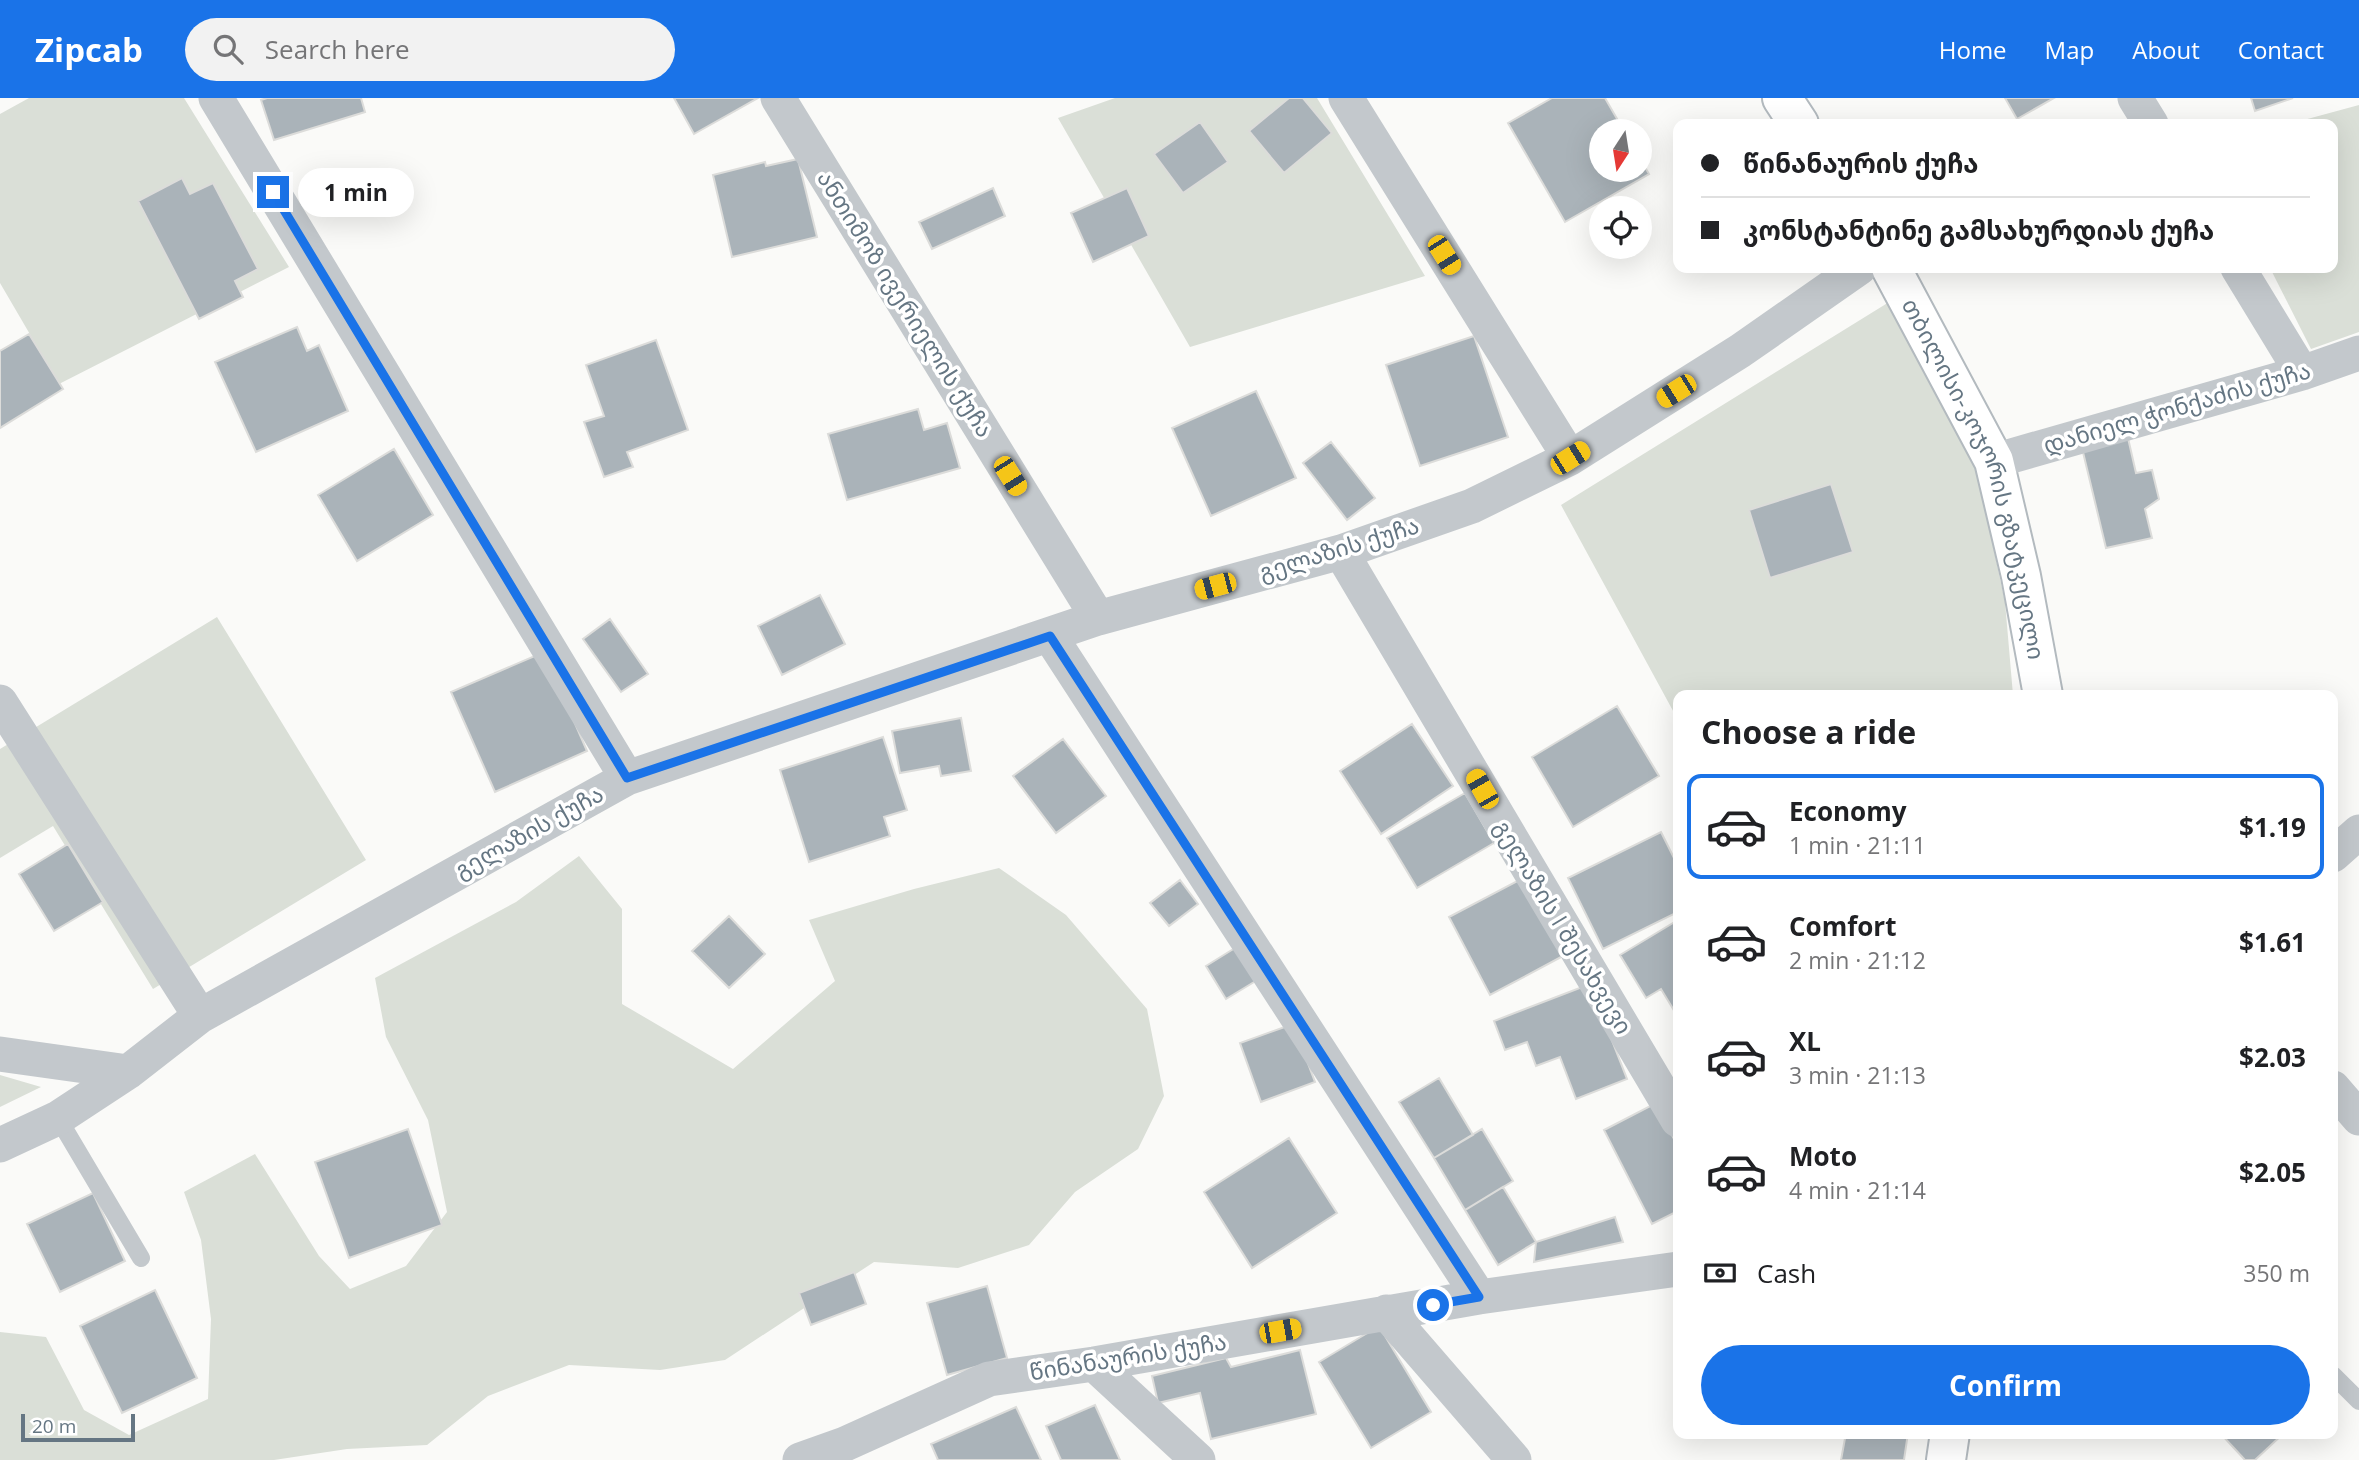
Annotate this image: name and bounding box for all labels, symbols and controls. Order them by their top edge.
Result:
search box [185,18,675,81]
text: Zipcab [35,27,143,72]
icon: search [209,30,247,68]
text: Search here [265,31,410,67]
text: Home [1939,33,2007,66]
text: Map [2045,33,2094,66]
text: About [2132,33,2200,66]
text: Contact [2238,33,2324,66]
north arrow [1589,119,1652,182]
map controls [1589,119,1652,259]
text: წინანაურის ქუჩა [1743,145,1979,181]
street label: ანთიმოზ ივერიელის ქუჩა [810,164,1001,443]
callout: 1 min [298,168,413,217]
route end [257,176,289,208]
text: 1 min [324,176,388,208]
button: locate [1589,196,1652,259]
text: კონსტანტინე გამსახურდიას ქუჩა [1743,212,2214,248]
car [1424,232,1465,278]
street label: თბილისი-კოჯორის გზატკეცილი [1895,292,2053,662]
street label: დანიელ ჭონქაძის ქუჩა [2039,354,2314,461]
car [1653,371,1700,411]
car [1547,438,1594,478]
car [990,453,1031,499]
street label: გელაზის ქუჩა [1255,509,1423,588]
car [1192,570,1239,602]
text: Choose a ride [1701,710,1916,753]
car [1463,766,1502,812]
street label: გელაზის ქუჩა [448,777,609,885]
text: Economy [1789,793,1907,829]
icon: car [1705,795,1768,858]
text: $1.19 [2239,809,2306,845]
street label: გელაზის I შესახვევი [1487,813,1641,1040]
text: 1 min · 21:11 [1789,829,1926,861]
text: Comfort [1789,908,1896,944]
icon: car [1705,910,1768,973]
text: $1.61 [2239,924,2306,960]
text: 2 min · 21:12 [1789,944,1926,976]
text: XL [1789,1023,1821,1059]
icon: car [1705,1025,1768,1088]
text: $2.03 [2239,1039,2306,1075]
text: 3 min · 21:13 [1789,1059,1926,1091]
text: Moto [1789,1138,1857,1174]
icon: car [1705,1140,1768,1203]
text: $2.05 [2239,1154,2306,1190]
text: 4 min · 21:14 [1789,1174,1926,1206]
icon: cash [1701,1254,1739,1292]
text: Cash [1757,1255,1816,1291]
text: 350 m [2243,1257,2310,1289]
route start [1417,1289,1449,1321]
car [1258,1317,1303,1345]
street label: წინანაურის ქუჩა [1027,1325,1229,1387]
button: Confirm [1701,1345,2310,1425]
scale bar [21,1411,135,1443]
text: 20 m [32,1413,76,1439]

